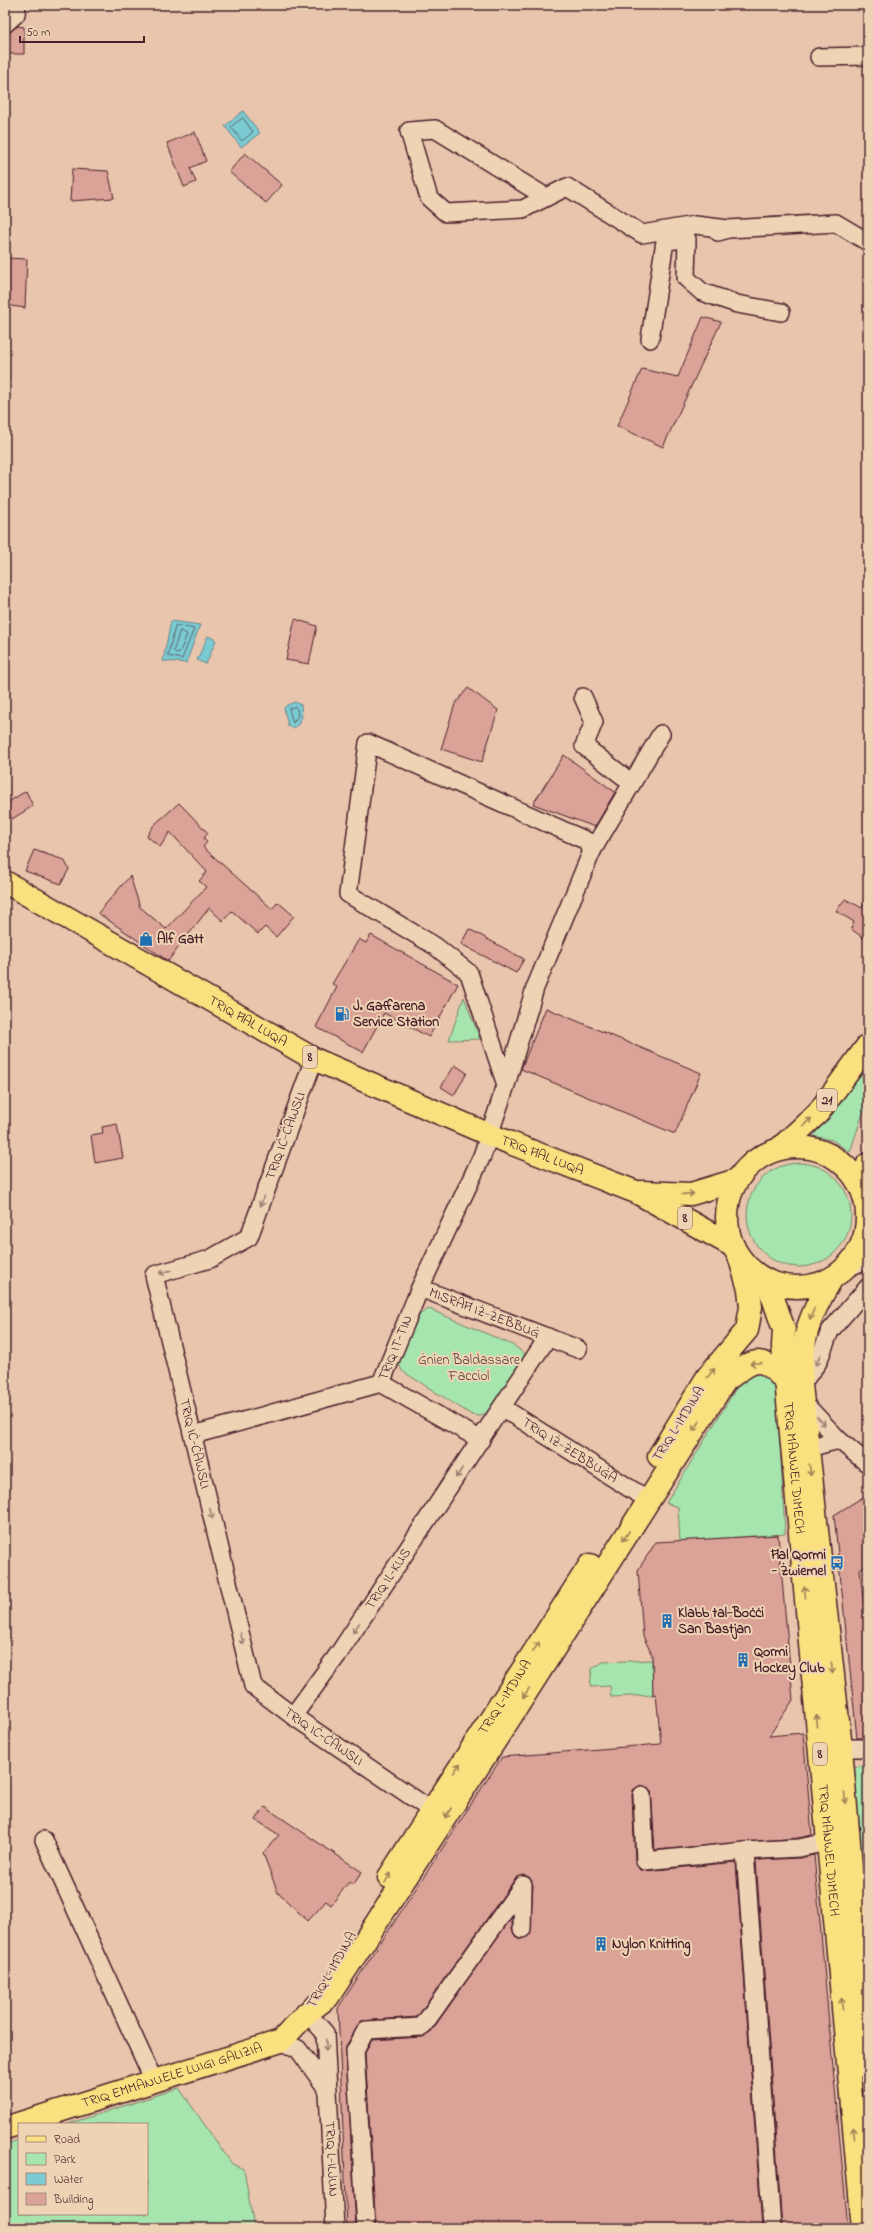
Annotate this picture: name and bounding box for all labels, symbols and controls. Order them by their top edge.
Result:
scale bar [20,18,144,44]
text: 50 m [26,24,50,42]
place label: Alf Gatt [157,929,204,950]
shop icon: Alf Gatt [138,931,154,947]
street label: TRIQ ĦAL LUQA [205,990,291,1052]
place label: J. Gaffarena Service Station [353,996,439,1033]
fuel station icon: J. Gaffarena Service Station [334,1006,350,1022]
road number: 8 [303,1046,317,1068]
street label: TRIQ IĊ-ĊAWSLI [260,1089,312,1183]
road number: 21 [817,1089,837,1111]
one-way arrow [802,1118,812,1127]
street label: TRIQ ĦAL LUQA [498,1130,587,1181]
one-way arrow [681,1190,694,1197]
one-way arrow [257,1194,265,1206]
road number: 8 [678,1207,692,1229]
one-way arrow [158,1269,171,1276]
street label: MISRAĦ IŻ-ŻEBBUĠ [426,1282,543,1344]
one-way arrow [808,1307,816,1319]
street label: TRIQ IT-TIN [373,1312,418,1384]
park label: Ġnien Baldassare Facciol [418,1350,521,1387]
one-way arrow [814,1353,821,1365]
one-way arrow [750,1359,763,1366]
one-way arrow [707,1367,716,1378]
street label: TRIQ L-IMDINA [647,1382,711,1466]
street label: TRIQ IĊ-ĊAWSLI [174,1396,216,1491]
street label: TRIQ MANWEL DIMECH [778,1401,810,1535]
street label: TRIQ IŻ-ŻEBBUĠA [518,1412,622,1489]
one-way arrow [817,1416,826,1426]
one-way arrow [692,1420,700,1431]
one-way arrow [807,1463,814,1476]
one-way arrow [455,1467,463,1478]
one-way arrow [208,1506,216,1519]
one-way arrow [622,1530,630,1541]
street label: TRIQ IL-KUS [360,1544,416,1614]
place label: Ħal Qormi - Żwiemel [770,1545,827,1582]
bus stop icon: Ħal Qormi - Żwiemel [829,1555,845,1571]
one-way arrow [802,1586,809,1599]
place label: Klabb tal-Boċċi San Bastjan [678,1603,765,1640]
building icon: Klabb tal-Boċċi San Bastjan [659,1613,675,1629]
one-way arrow [352,1622,360,1634]
one-way arrow [238,1632,246,1645]
one-way arrow [532,1642,540,1653]
place label: Qormi Hockey Club [754,1642,825,1681]
building icon: Qormi Hockey Club [735,1652,751,1668]
street label: TRIQ L-IMDINA [473,1655,537,1739]
one-way arrow [828,1662,836,1675]
one-way arrow [522,1687,530,1698]
street label: TRIQ IĊ-ĊAWSLI [279,1702,367,1771]
one-way arrow [813,1715,821,1728]
road number: 8 [813,1743,827,1765]
one-way arrow [454,1762,462,1774]
street label: TRIQ MANWEL DIMECH [812,1783,845,1917]
one-way arrow [842,1791,849,1804]
one-way arrow [444,1808,452,1819]
one-way arrow [384,1873,392,1884]
street label: TRIQ L-IMDINA [302,1928,362,2012]
place label: Nylon Knitting [612,1934,691,1957]
building icon: Nylon Knitting [593,1936,609,1952]
one-way arrow [839,1998,846,2011]
street label: TRIQ EMMANUELE LUIGI GALIZIA [79,2037,265,2114]
one-way arrow [322,2038,329,2051]
street label: TRIQ L-ILJUN [319,2121,344,2197]
legend [18,2123,148,2215]
one-way arrow [851,2127,858,2140]
text: Road [54,2131,80,2149]
text: Park [54,2151,76,2169]
text: Water [54,2171,83,2189]
text: Building [53,2191,93,2210]

